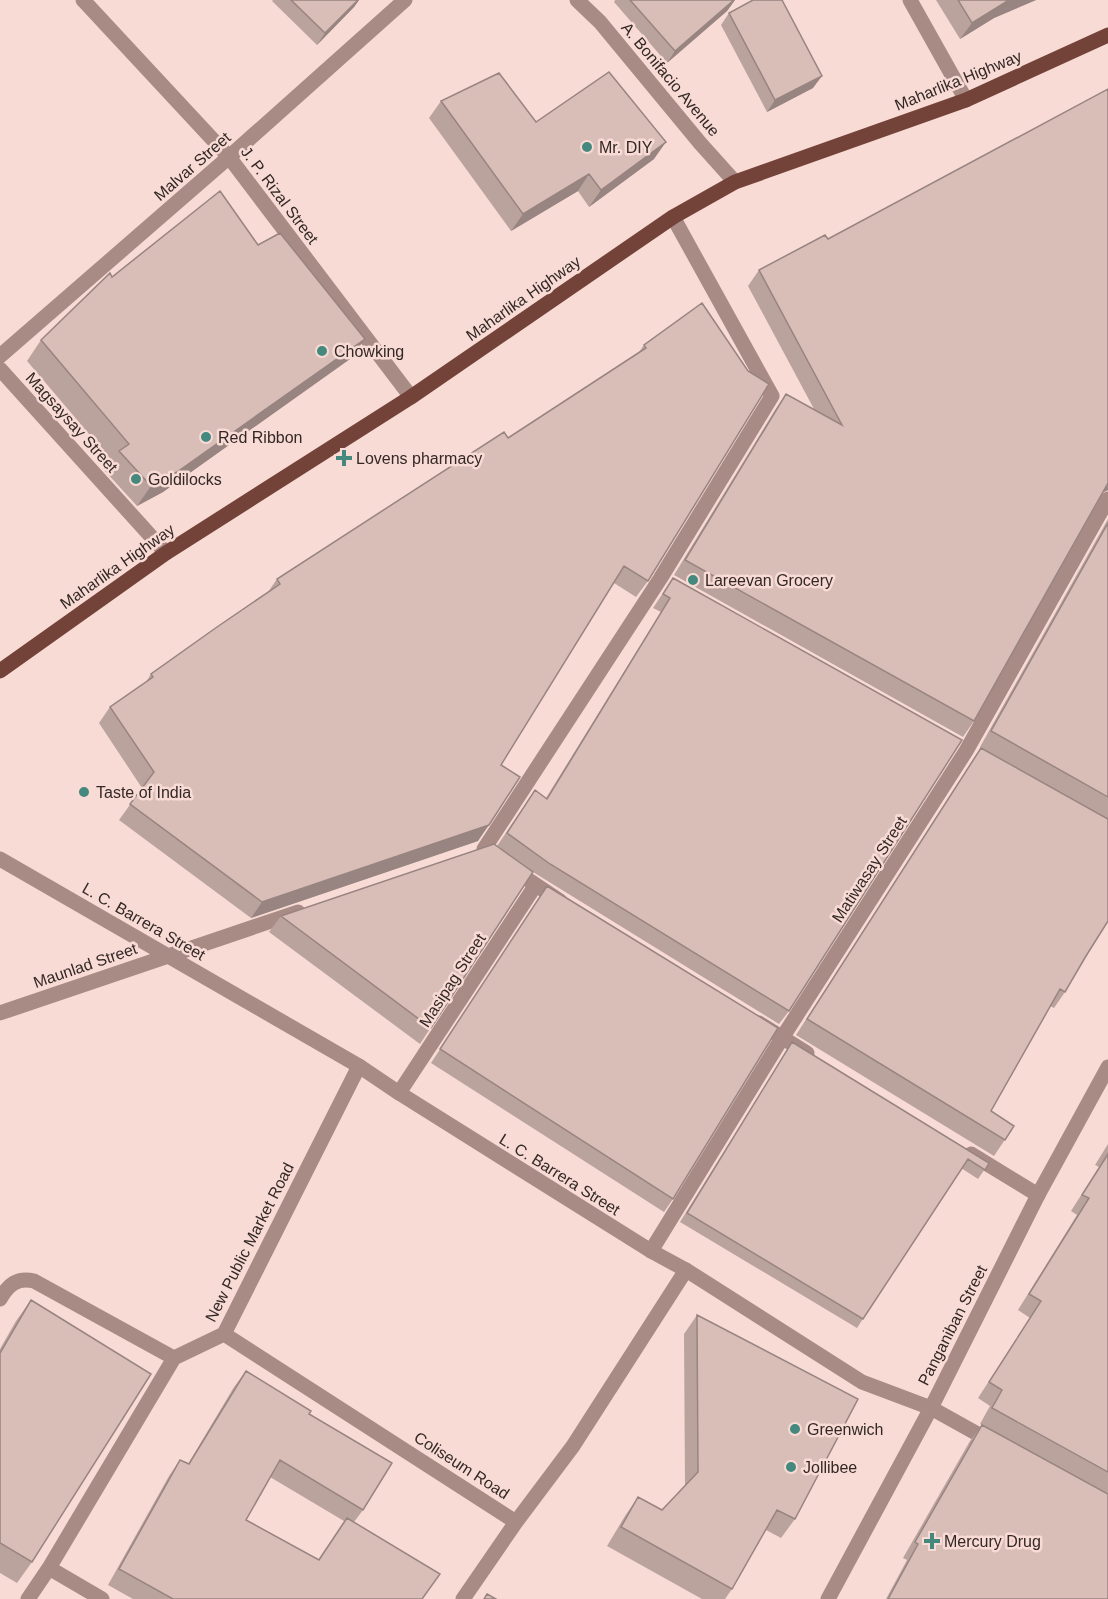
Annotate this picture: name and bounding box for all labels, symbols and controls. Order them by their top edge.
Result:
street label: A. Bonifacio Avenue [618,19,723,140]
street label: Maharlika Highway [892,47,1024,114]
street label: Malvar Street [151,128,234,204]
place label: Mr. DIY [599,139,653,156]
marker: Mr. DIY [580,140,594,154]
street label: J. P. Rizal Street [238,143,322,248]
street label: Maharlika Highway [463,253,584,344]
place label: Chowking [334,343,404,360]
marker: Chowking [315,344,329,358]
street label: Magsaysay Street [22,369,121,476]
place label: Red Ribbon [218,429,303,446]
marker: Red Ribbon [199,430,213,444]
place label: Lovens pharmacy [356,450,482,467]
marker: Lovens pharmacy [337,451,351,465]
place label: Goldilocks [148,471,222,488]
marker: Goldilocks [129,472,143,486]
street label: Maharlika Highway [57,521,178,612]
place label: Lareevan Grocery [705,572,833,589]
marker: Lareevan Grocery [686,573,700,587]
place label: Taste of India [96,784,191,801]
marker: Taste of India [77,785,91,799]
street label: Matiwasay Street [829,813,910,925]
street label: L. C. Barrera Street [79,879,209,964]
street label: Masipag Street [416,930,489,1030]
street label: Maunlad Street [31,940,140,991]
street label: L. C. Barrera Street [496,1130,624,1219]
street label: New Public Market Road [202,1160,297,1325]
street label: Panganiban Street [915,1262,990,1388]
place label: Greenwich [807,1421,883,1438]
marker: Greenwich [788,1422,802,1436]
street label: Coliseum Road [411,1429,512,1502]
place label: Jollibee [803,1459,857,1476]
marker: Jollibee [784,1460,798,1474]
place label: Mercury Drug [944,1533,1041,1550]
marker: Mercury Drug [925,1534,939,1548]

